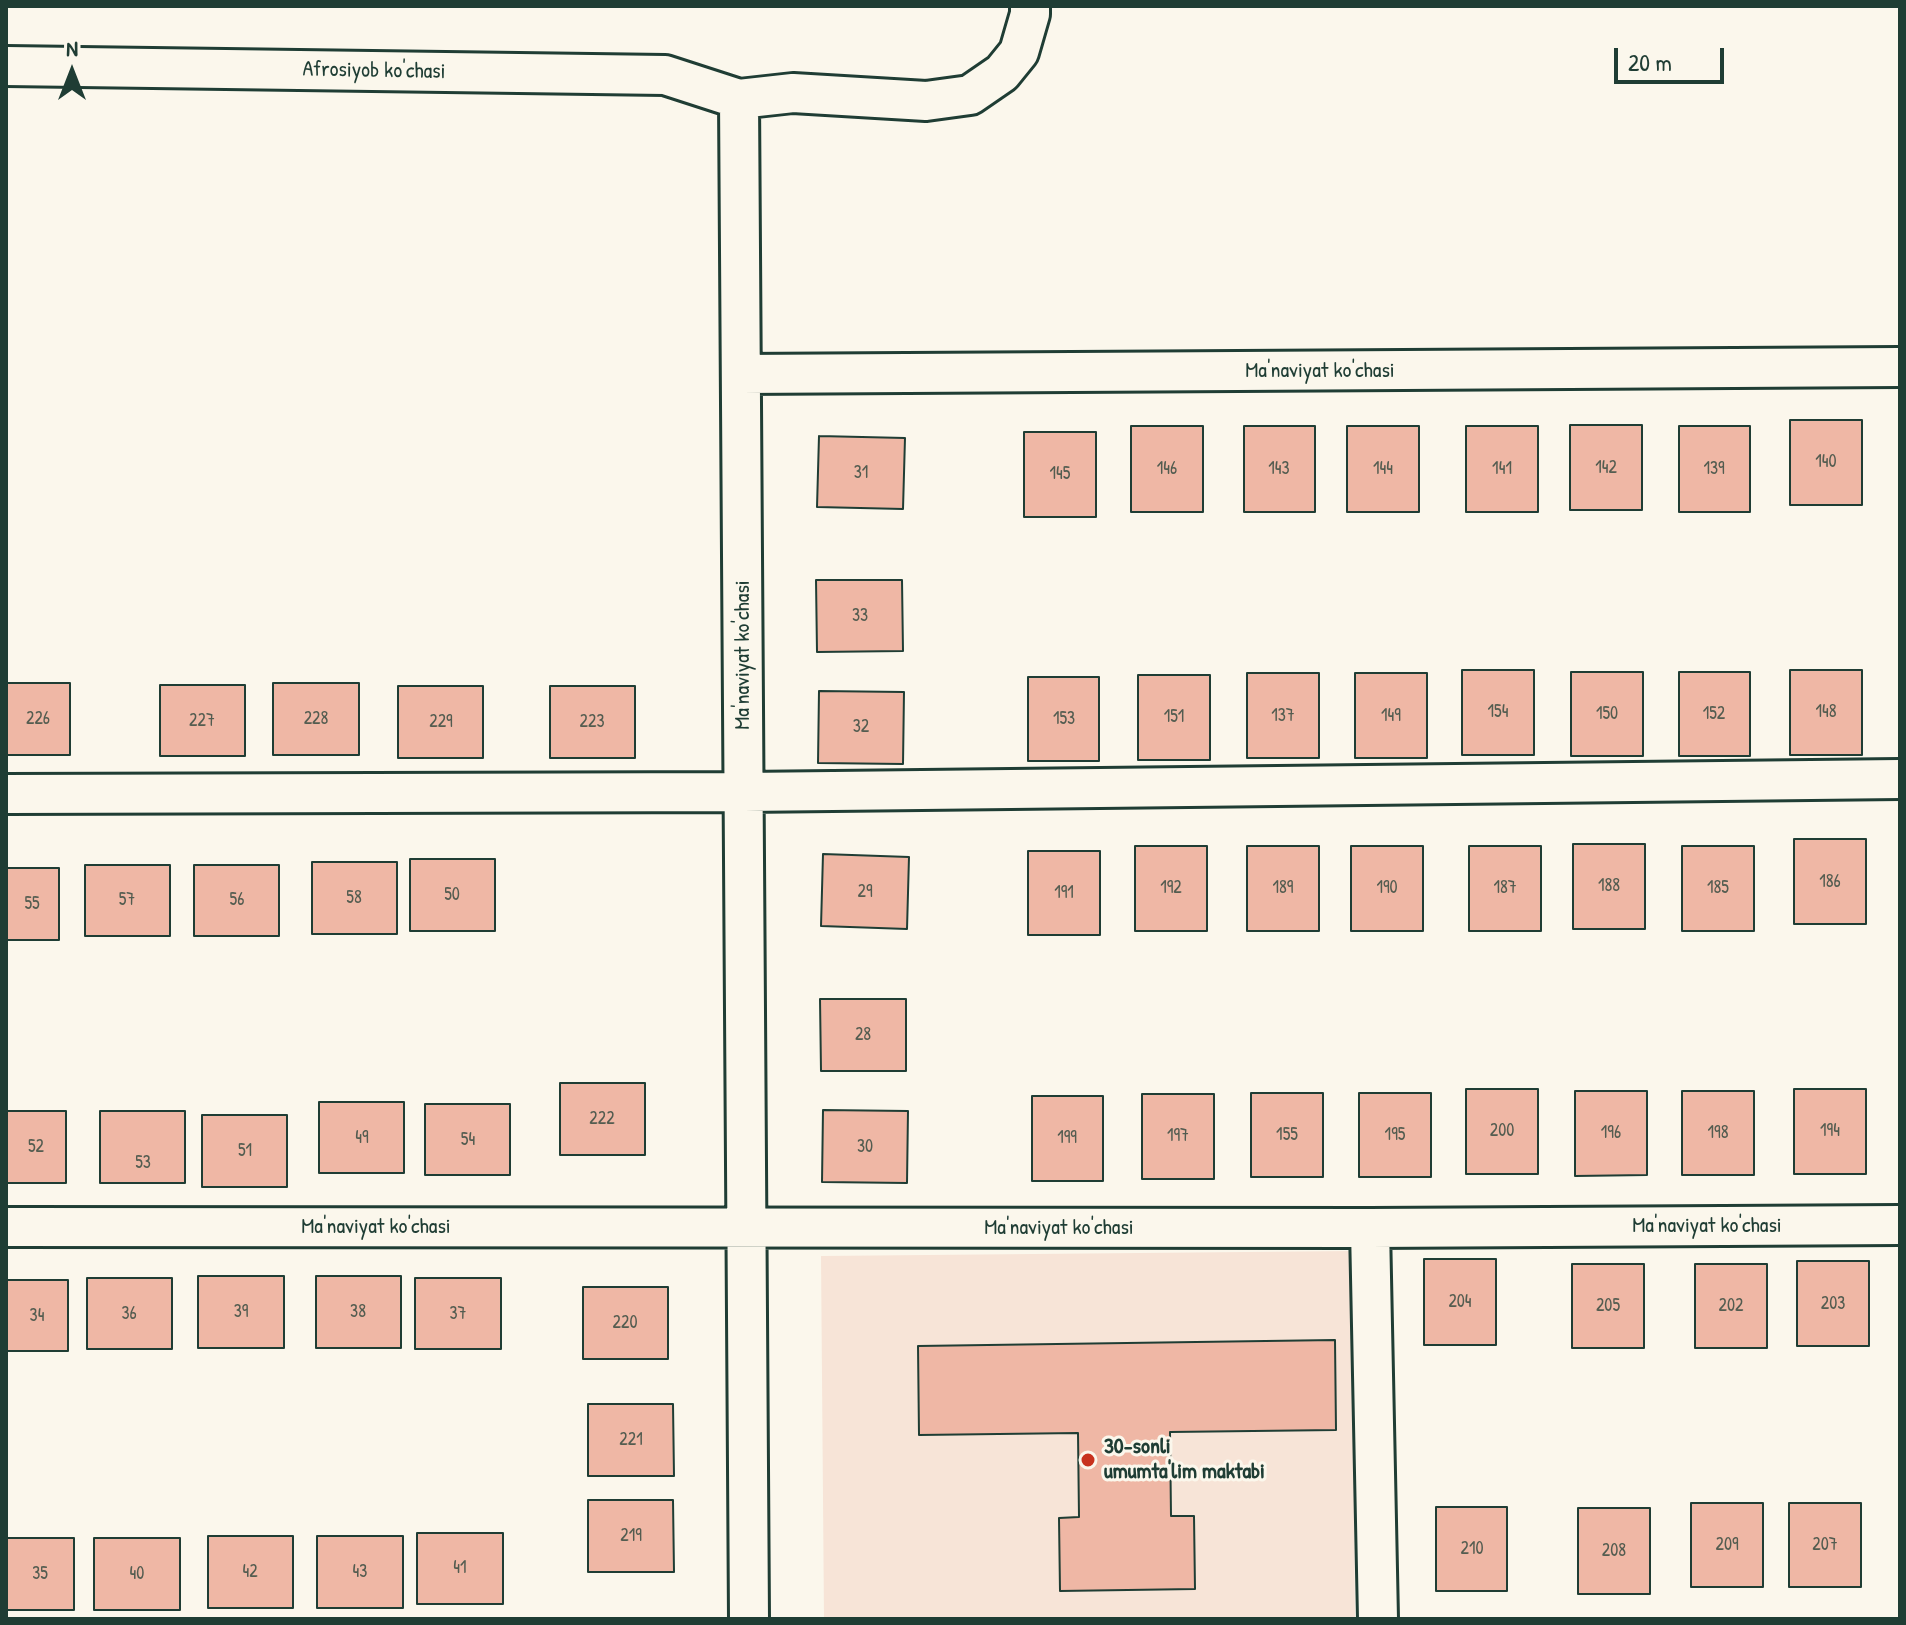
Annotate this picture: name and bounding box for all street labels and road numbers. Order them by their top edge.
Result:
street label: Afrosiyob ko'chasi [302,57,446,85]
street label: Ma'naviyat ko'chasi [1245,358,1395,384]
street label: Ma'naviyat ko'chasi [730,580,756,730]
street label: Ma'naviyat ko'chasi [1632,1213,1782,1239]
street label: Ma'naviyat ko'chasi [301,1214,451,1240]
street label: Ma'naviyat ko'chasi [984,1215,1134,1241]

